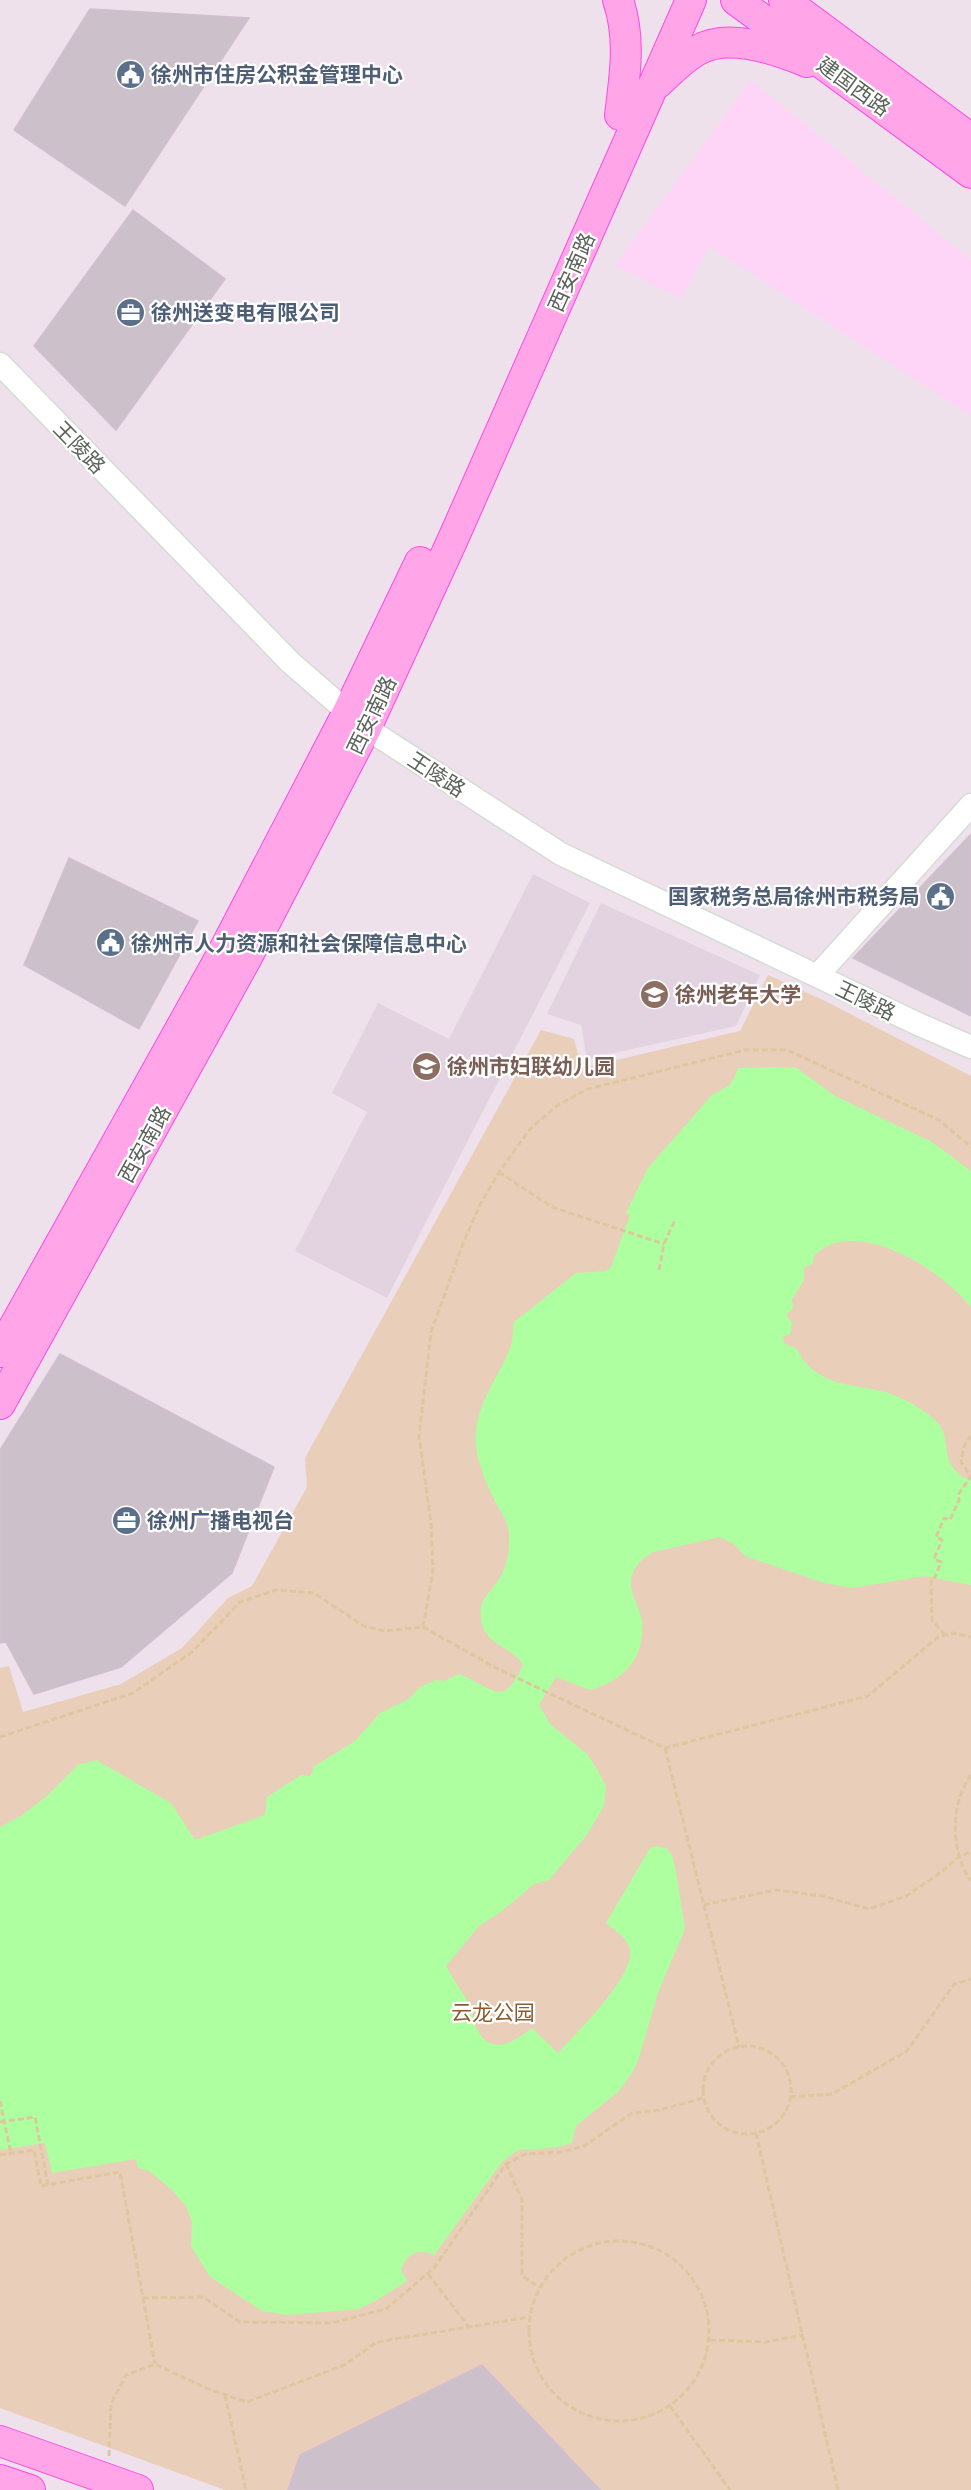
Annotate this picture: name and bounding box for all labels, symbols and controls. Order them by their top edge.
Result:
street label: 建国西路 [812,50,896,122]
public building icon: 徐州市住房公积金管理中心 [114,58,146,90]
place label: 徐州市住房公积金管理中心 [151,60,403,88]
street label: 西安南路 [541,228,601,316]
office icon: 徐州送变电有限公司 [114,296,146,328]
place label: 徐州送变电有限公司 [151,298,340,326]
street label: 王陵路 [48,415,112,479]
street label: 西安南路 [340,671,402,759]
street label: 王陵路 [403,745,471,803]
public building icon: 国家税务总局徐州市税务局 [925,880,957,912]
place label: 国家税务总局徐州市税务局 [668,882,920,910]
public building icon: 徐州市人力资源和社会保障信息中心 [94,927,126,959]
place label: 徐州市人力资源和社会保障信息中心 [131,929,467,957]
street label: 王陵路 [832,974,900,1026]
school or university icon: 徐州老年大学 [638,978,670,1010]
place label: 徐州老年大学 [675,980,801,1008]
school or university icon: 徐州市妇联幼儿园 [410,1050,442,1082]
place label: 徐州市妇联幼儿园 [447,1052,615,1080]
street label: 西安南路 [111,1100,177,1188]
office icon: 徐州广播电视台 [110,1504,142,1536]
place label: 徐州广播电视台 [147,1506,294,1534]
park label: 云龙公园 [451,1998,535,2026]

